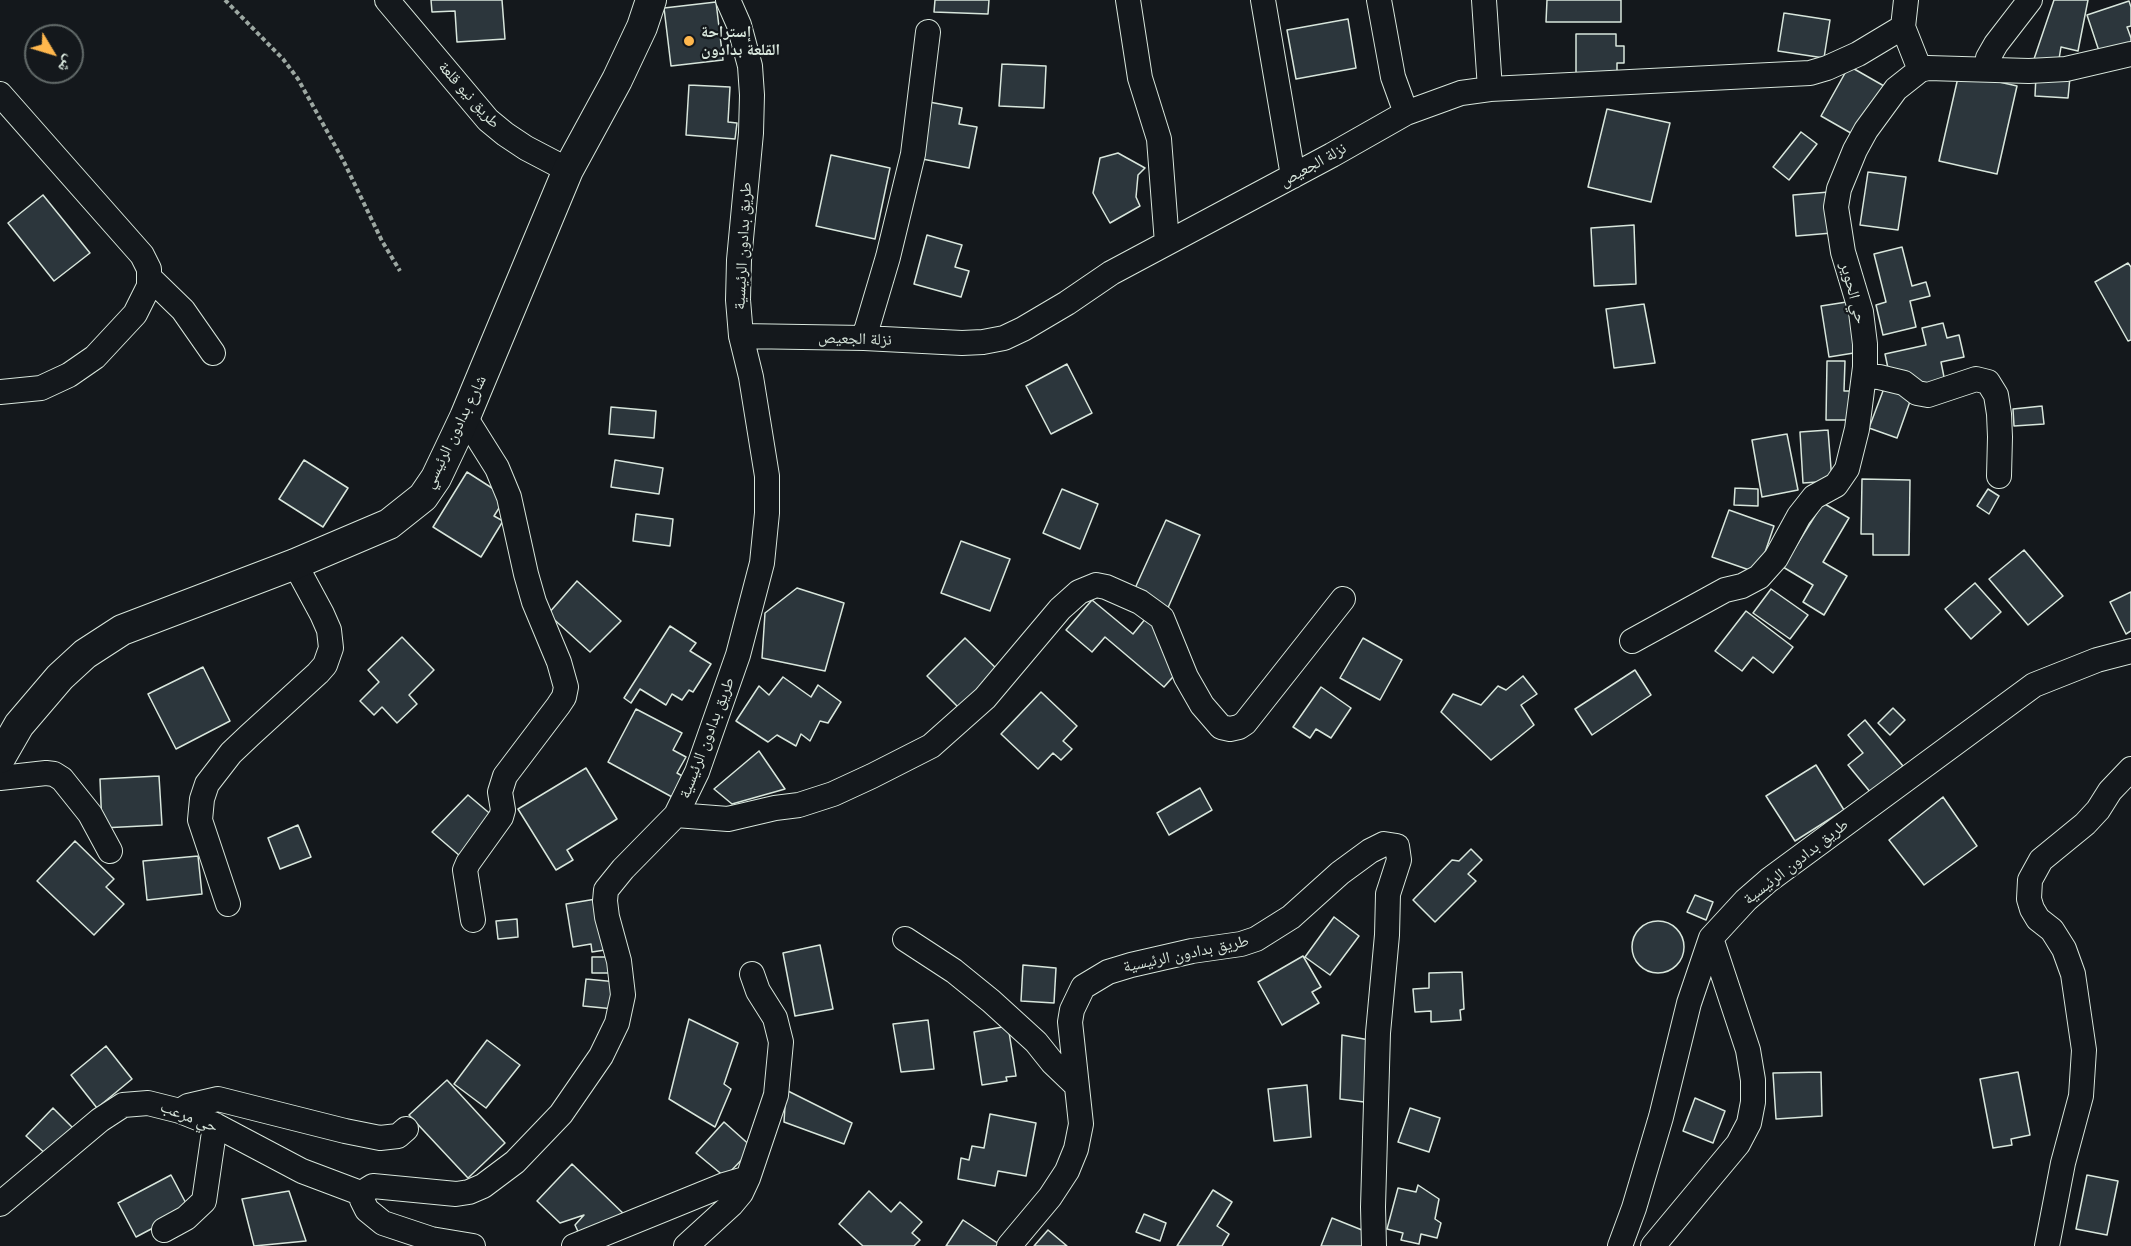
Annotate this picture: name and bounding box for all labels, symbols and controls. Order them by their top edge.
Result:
place label: إستراحة القلعة بدادون [701,22,780,60]
north arrow [24,24,84,84]
marker: إستراحة القلعة بدادون [682,34,696,48]
text: ش [54,52,80,77]
street label: طريق نيو قلعة [434,58,504,132]
street label: نزلة الجعيص [1276,139,1350,191]
street label: طريق بدادون الرئيسية [730,182,756,310]
street label: حي الحوير [1836,260,1870,326]
street label: نزلة الجعيص [818,328,892,350]
street label: شارع بدادون الرئيسي [419,372,491,492]
street label: طريق بدادون الرئيسية [675,675,739,801]
street label: طريق بدادون الرئيسية [1740,815,1852,909]
street label: طريق بدادون الرئيسية [1121,931,1251,977]
street label: حي مرعب [157,1097,221,1137]

